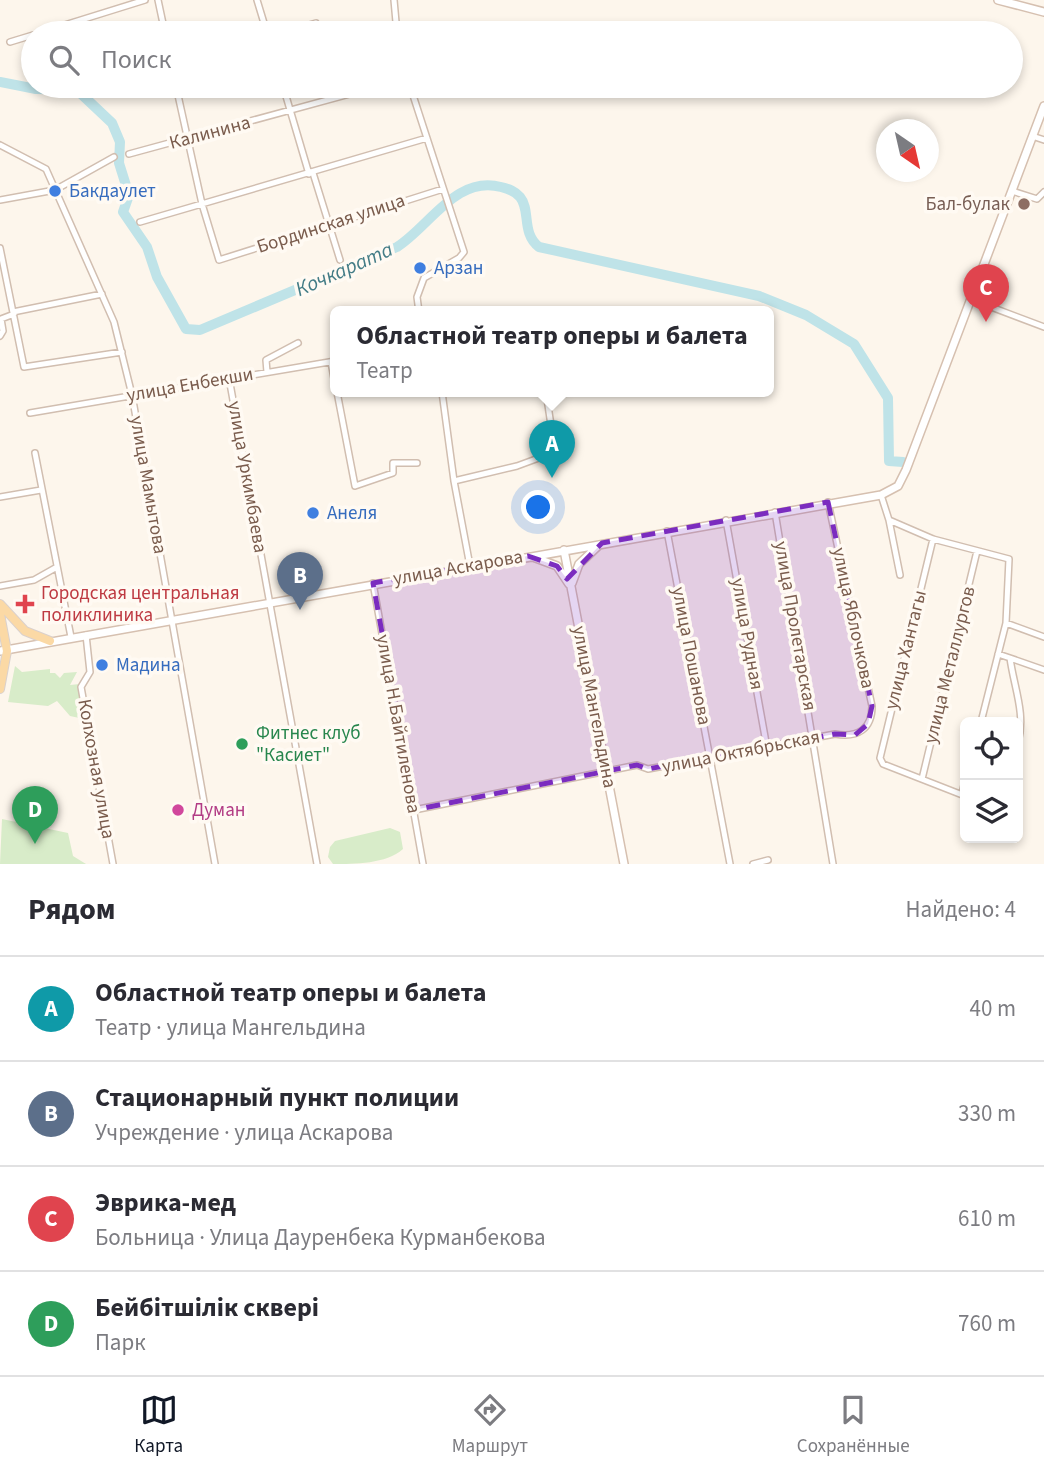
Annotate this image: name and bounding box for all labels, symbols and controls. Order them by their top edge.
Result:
search box [21,21,1023,98]
icon: search [45,41,83,79]
text: Поиск [101,41,171,78]
street label: Калинина [166,109,254,157]
north arrow [876,119,939,182]
place label: Бакдаулет [69,178,156,205]
marker: Бакдаулет [47,183,63,199]
street label: Бординская улица [253,187,409,261]
place label: Бал-булак [925,191,1011,218]
marker: Бал-булак [1016,196,1032,212]
water label: Кочкарата [290,234,398,304]
place label: Арзан [434,255,483,282]
marker: Арзан [412,260,428,276]
pin: C [963,264,1009,322]
popup [330,306,774,397]
text: Областной театр оперы и балета [356,317,748,354]
text: Театр [356,354,413,387]
street label: улица Енбекши [124,361,256,409]
street label: улица Уркимбаева [220,399,274,555]
street label: улица Мамытова [123,414,173,556]
pin: A [529,420,575,478]
your location [521,490,555,524]
place label: Анеля [327,500,377,527]
marker: Анеля [305,505,321,521]
street label: улица Пролетарская [767,539,823,713]
street label: улица Аскарова [391,543,525,593]
street label: улица Яблочкова [825,545,881,691]
pin: B [277,552,323,610]
street label: улица Рудная [724,576,770,692]
place label: Городская центральная поликлиника [41,580,240,629]
street label: улица Металлургов [917,584,983,746]
street label: улица Пошанова [664,585,718,727]
street label: улица Хантагы [878,588,934,712]
marker: Городская центральная поликлиника [15,594,35,614]
street label: улица Мангельдина [565,624,623,790]
street label: улица Н.Байтиленова [369,632,427,816]
place label: Мадина [116,652,181,679]
marker: Мадина [94,657,110,673]
street label: Колхозная улица [70,697,122,841]
map controls [960,717,1023,843]
button: locate [960,717,1023,780]
place label: Фитнес клуб "Касиет" [256,720,361,769]
street label: улица Октябрьская [660,723,822,781]
marker: Фитнес клуб "Касиет" [234,736,250,752]
button: layers [960,780,1023,843]
pin: D [12,786,58,844]
place label: Думан [192,797,245,824]
marker: Думан [170,802,186,818]
text: Рядом [28,888,116,931]
text: Найдено: 4 [906,893,1016,926]
text: Областной театр оперы и балета [95,974,487,1011]
text: A [44,992,58,1025]
text: 40 m [969,992,1016,1025]
text: Театр · улица Мангельдина [95,1011,366,1044]
text: Стационарный пункт полиции [95,1079,459,1116]
text: B [44,1097,58,1130]
text: 330 m [958,1097,1016,1130]
text: Учреждение · улица Аскарова [95,1116,393,1149]
text: Эврика-мед [95,1184,236,1221]
text: C [44,1202,58,1235]
text: 610 m [958,1202,1016,1235]
text: Больница · Улица Дауренбека Курманбекова [95,1221,546,1254]
text: Бейбітшілік сквері [95,1289,319,1326]
text: D [44,1307,58,1340]
text: 760 m [958,1307,1016,1340]
text: Парк [95,1326,146,1359]
tab: Карта [134,1391,183,1460]
tab: Маршрут [452,1391,528,1460]
tab: Сохранённые [797,1391,910,1460]

